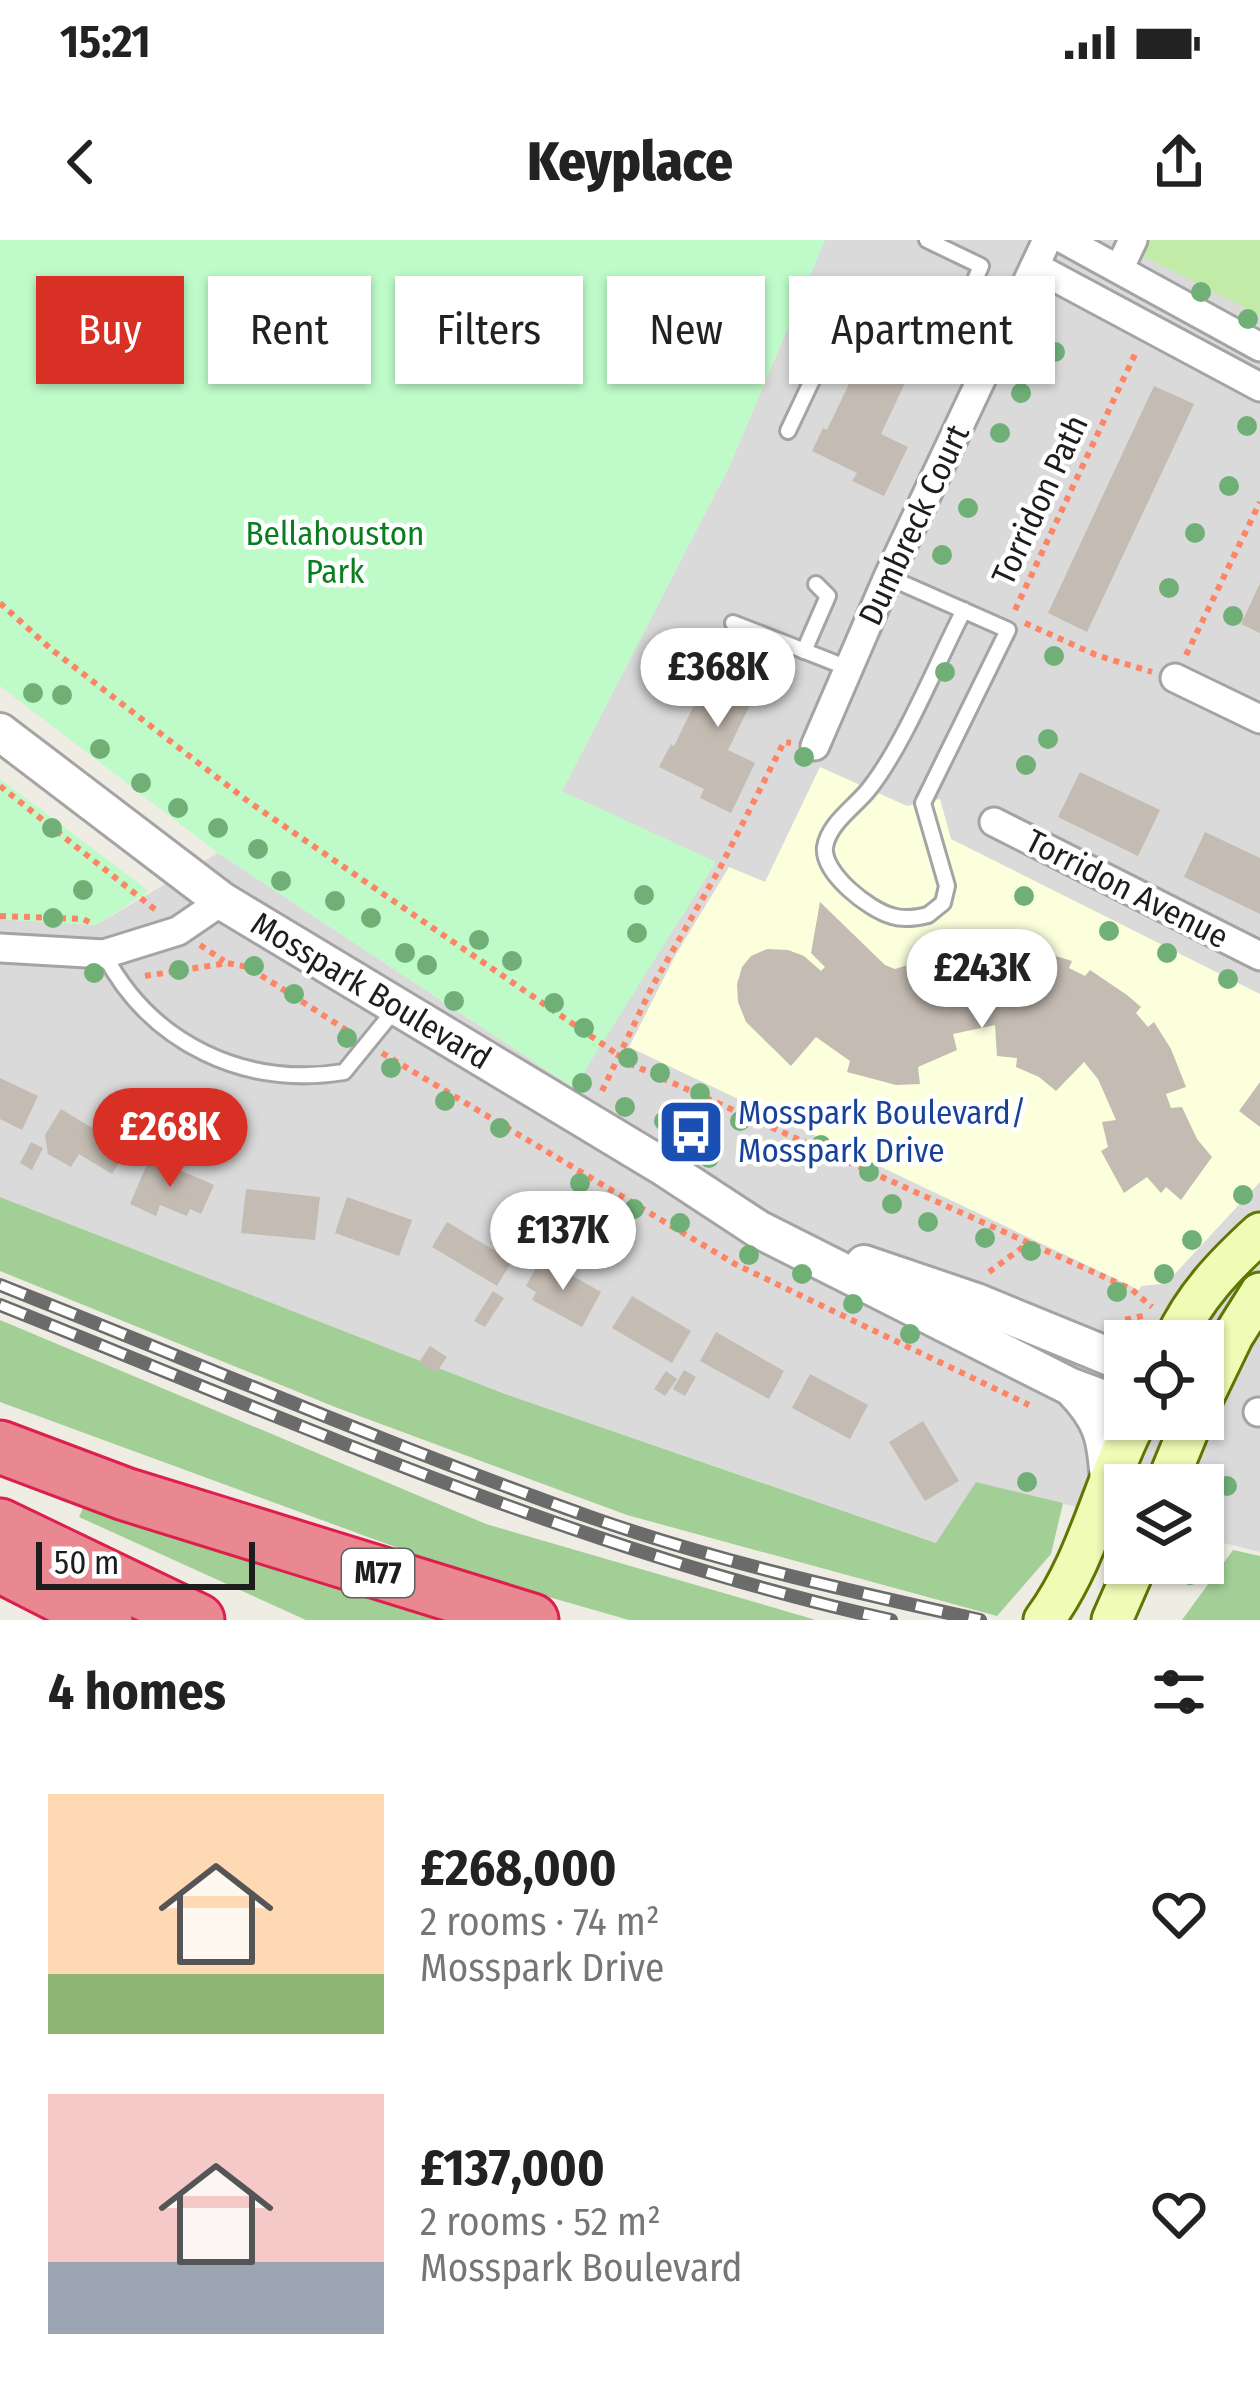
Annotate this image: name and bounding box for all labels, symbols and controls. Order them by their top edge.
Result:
text: 15:21 [60,15,151,69]
icon: back [48,129,114,195]
icon: share [1146,129,1212,195]
text: Keyplace [527,130,733,194]
chip: Buy [36,276,184,384]
chip: Rent [208,276,371,384]
chip: Filters [395,276,583,384]
chip: New [607,276,765,384]
chip: Apartment [789,276,1055,384]
street label: Torridon Path [983,409,1097,591]
street label: Dumbreck Court [850,418,978,632]
park label: Bellahouston Park [246,514,424,592]
pin: £368K [634,628,802,730]
text: £368K [667,644,769,690]
street label: Torridon Avenue [1019,821,1235,957]
street label: Mosspark Boulevard [244,904,498,1078]
pin: £243K [898,929,1066,1031]
text: £243K [933,945,1031,991]
pin: £268K [86,1088,254,1190]
place label: Mosspark Boulevard/ Mosspark Drive [738,1093,1026,1171]
bus stop icon: Mosspark Boulevard/ Mosspark Drive [656,1097,726,1167]
text: £268K [120,1104,220,1150]
pin: £137K [479,1191,647,1293]
text: £137K [517,1207,609,1253]
map controls [1104,1320,1224,1584]
button: locate [1104,1320,1224,1440]
button: layers [1104,1464,1224,1584]
scale bar [36,1536,255,1589]
text: 50 m [54,1543,119,1583]
road number: M77 [342,1549,414,1597]
icon: filters [1146,1659,1212,1725]
text: 4 homes [48,1661,226,1723]
text: £268,000 [420,1837,617,1899]
icon: home [144,1842,288,1986]
icon: heart [1146,1881,1212,1947]
text: 2 rooms · 74 m² [420,1899,660,1945]
text: Mosspark Drive [420,1945,664,1991]
text: £137,000 [420,2137,605,2199]
icon: home [144,2142,288,2286]
icon: heart [1146,2181,1212,2247]
text: 2 rooms · 52 m² [420,2199,661,2245]
text: Mosspark Boulevard [420,2245,742,2291]

